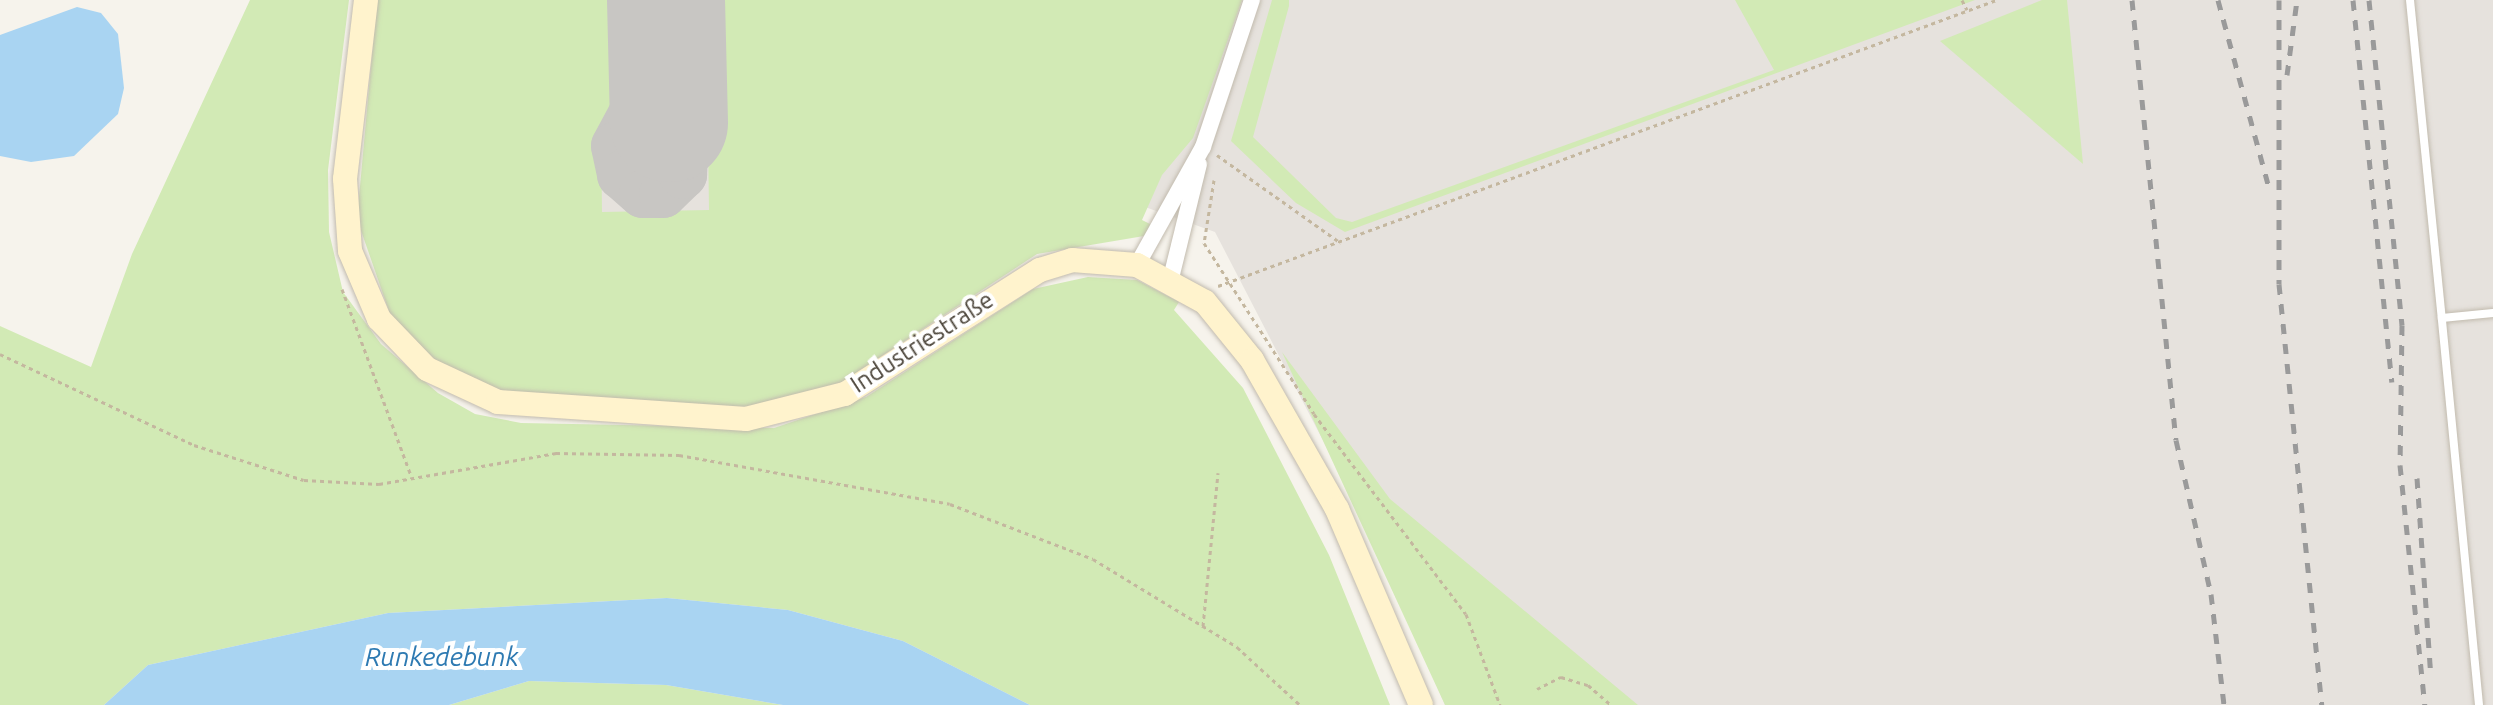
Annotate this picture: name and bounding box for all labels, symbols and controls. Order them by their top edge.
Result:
street label: Industriestraße [845,285,999,399]
water label: Runkedebunk [365,641,519,673]

